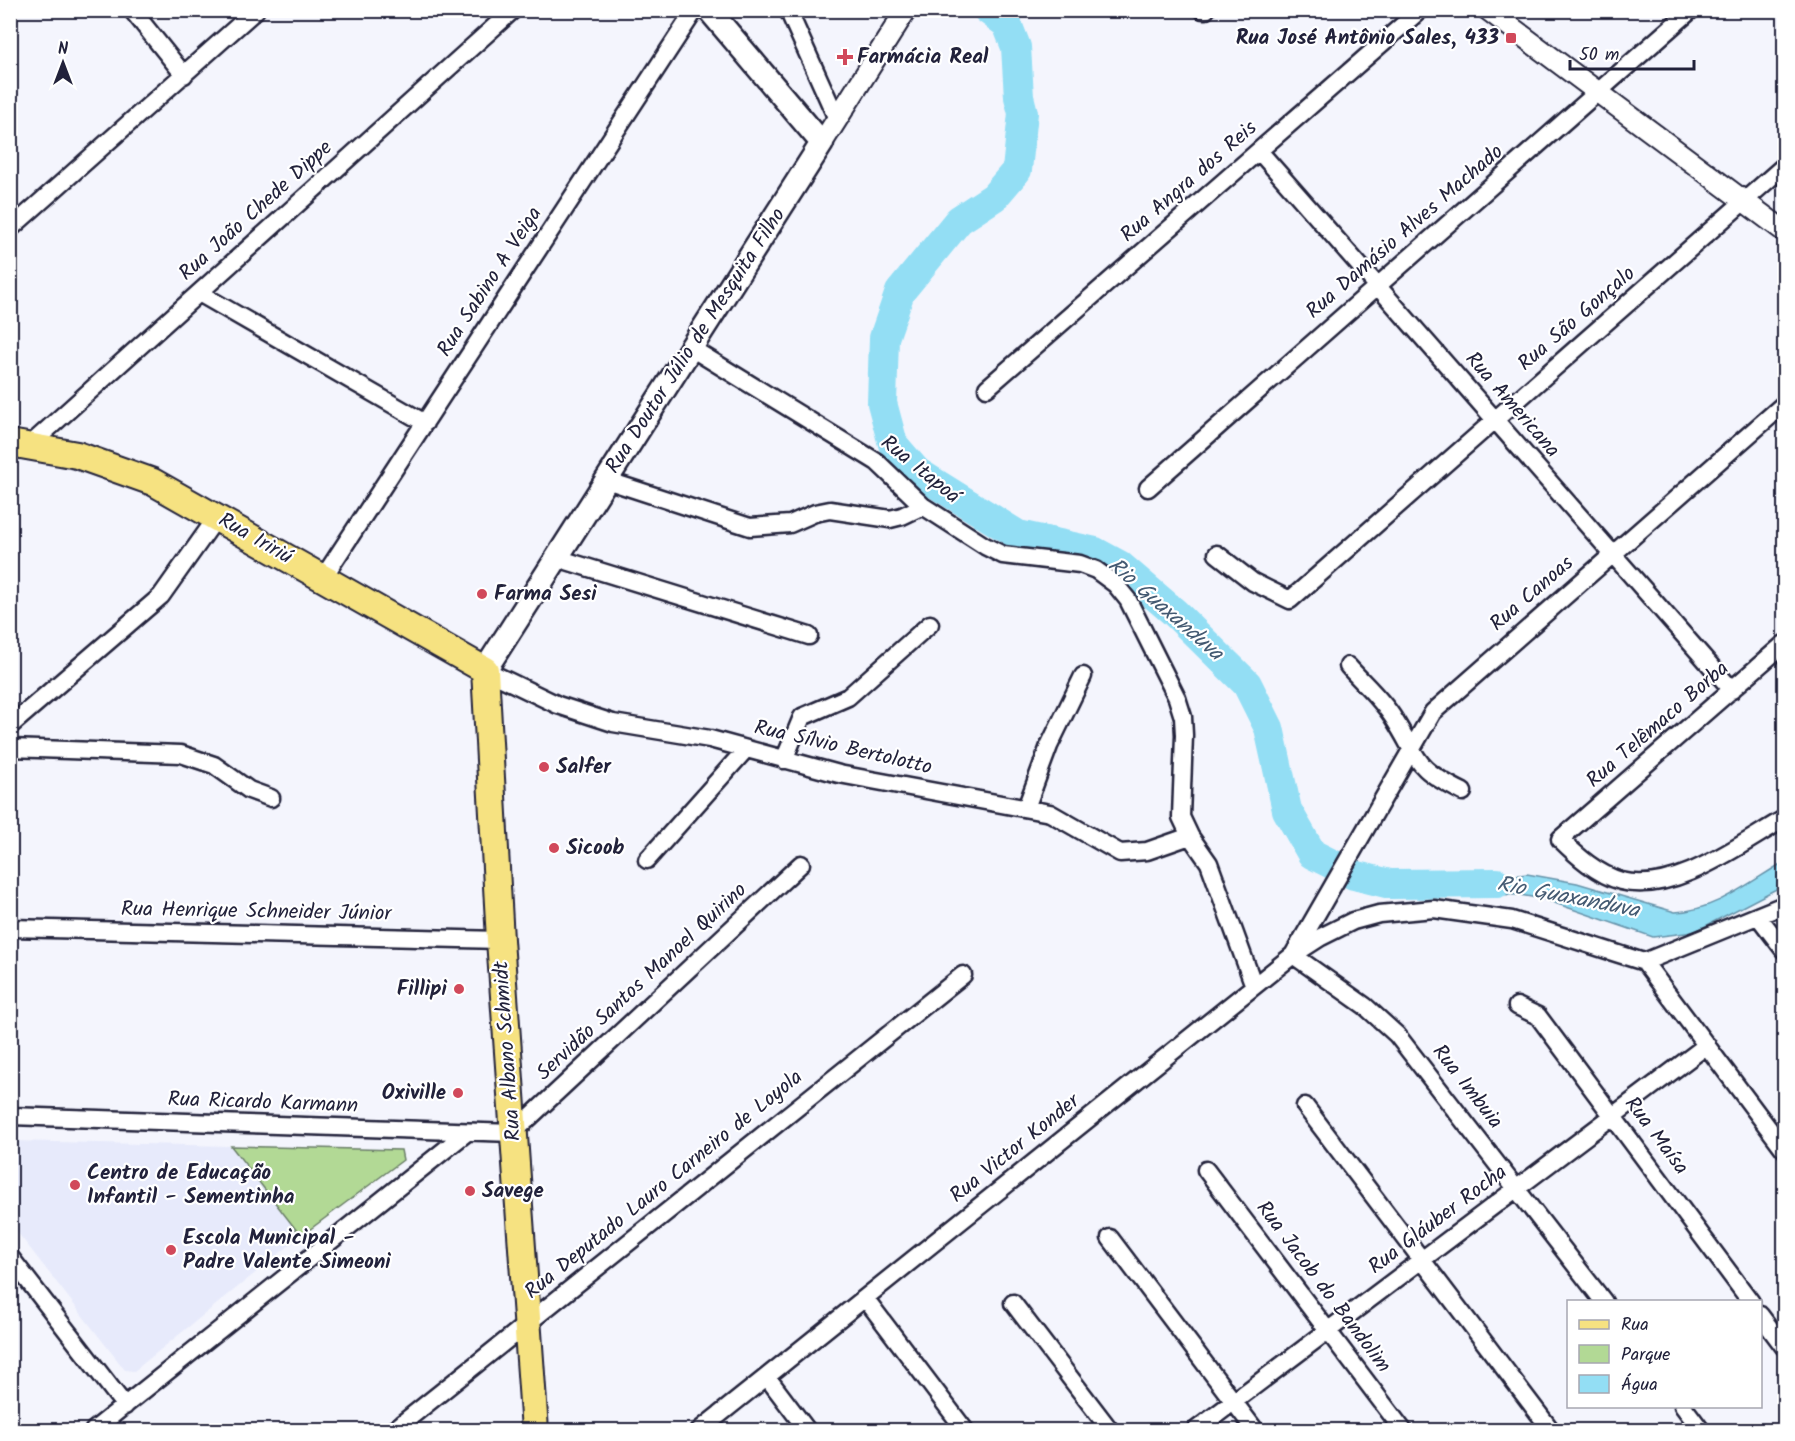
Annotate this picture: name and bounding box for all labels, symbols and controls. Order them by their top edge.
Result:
place label: Rua José Antônio Sales, 433 [1236,22,1499,55]
marker: Rua José Antônio Sales, 433 [1504,31,1518,45]
north arrow [33,33,93,93]
scale bar [1570,33,1694,71]
text: N [58,37,68,62]
place label: Farmácia Real [857,41,989,74]
text: 50 m [1579,41,1619,70]
marker: Farmácia Real [838,50,852,64]
street label: Rua Angra dos Reis [1113,113,1265,251]
street label: Rua João Chede Dippe [172,132,341,289]
street label: Rua Damásio Alves Machado [1299,137,1511,327]
street label: Rua Sabino A Veiga [429,200,551,364]
street label: Rua Doutor Júlio de Mesquita Filho [597,201,795,481]
street label: Rua São Gonçalo [1511,258,1643,380]
street label: Rua Americana [1456,344,1568,466]
street label: Rua Itapoá [873,427,969,514]
street label: Rua Iririú [212,504,299,574]
street label: Rua Canoas [1482,548,1582,640]
water label: Rio Guaxanduva [1099,550,1232,671]
place label: Farma Sesi [494,578,597,611]
marker: Farma Sesi [475,587,489,601]
street label: Rua Telêmaco Borba [1579,653,1737,797]
street label: Rua Sílvio Bertolotto [751,711,935,785]
place label: Salfer [556,751,612,784]
marker: Salfer [537,760,551,774]
place label: Sicoob [566,832,624,865]
marker: Sicoob [547,841,561,855]
water label: Rio Guaxanduva [1494,867,1644,929]
street label: Servidão Santos Manoel Quirino [529,875,755,1089]
street label: Rua Henrique Schneider Júnior [120,893,393,931]
street label: Rua Albano Schmidt [485,959,531,1142]
place label: Fillipi [397,973,448,1006]
marker: Fillipi [452,982,466,996]
street label: Rua Imbuia [1423,1038,1511,1136]
street label: Rua Deputado Lauro Carneiro de Loyola [518,1062,810,1308]
place label: Oxiville [382,1077,446,1110]
street label: Rua Ricardo Karmann [167,1083,359,1123]
street label: Rua Victor Konder [943,1085,1088,1212]
marker: Oxiville [451,1086,465,1100]
street label: Rua Maísa [1615,1090,1697,1182]
place label: Centro de Educação Infantil - Sementinha [87,1157,295,1214]
street label: Rua Gláuber Rocha [1362,1157,1514,1283]
place label: Savege [482,1175,544,1208]
marker: Centro de Educação Infantil - Sementinha [68,1178,82,1192]
marker: Savege [463,1184,477,1198]
street label: Rua Jacob do Bandolim [1247,1194,1399,1380]
place label: Escola Municipal - Padre Valente Simeoni [183,1222,391,1279]
marker: Escola Municipal - Padre Valente Simeoni [164,1243,178,1257]
legend [1567,1300,1762,1408]
text: Rua [1621,1311,1649,1340]
text: Parque [1621,1341,1670,1370]
text: Água [1621,1371,1658,1400]

